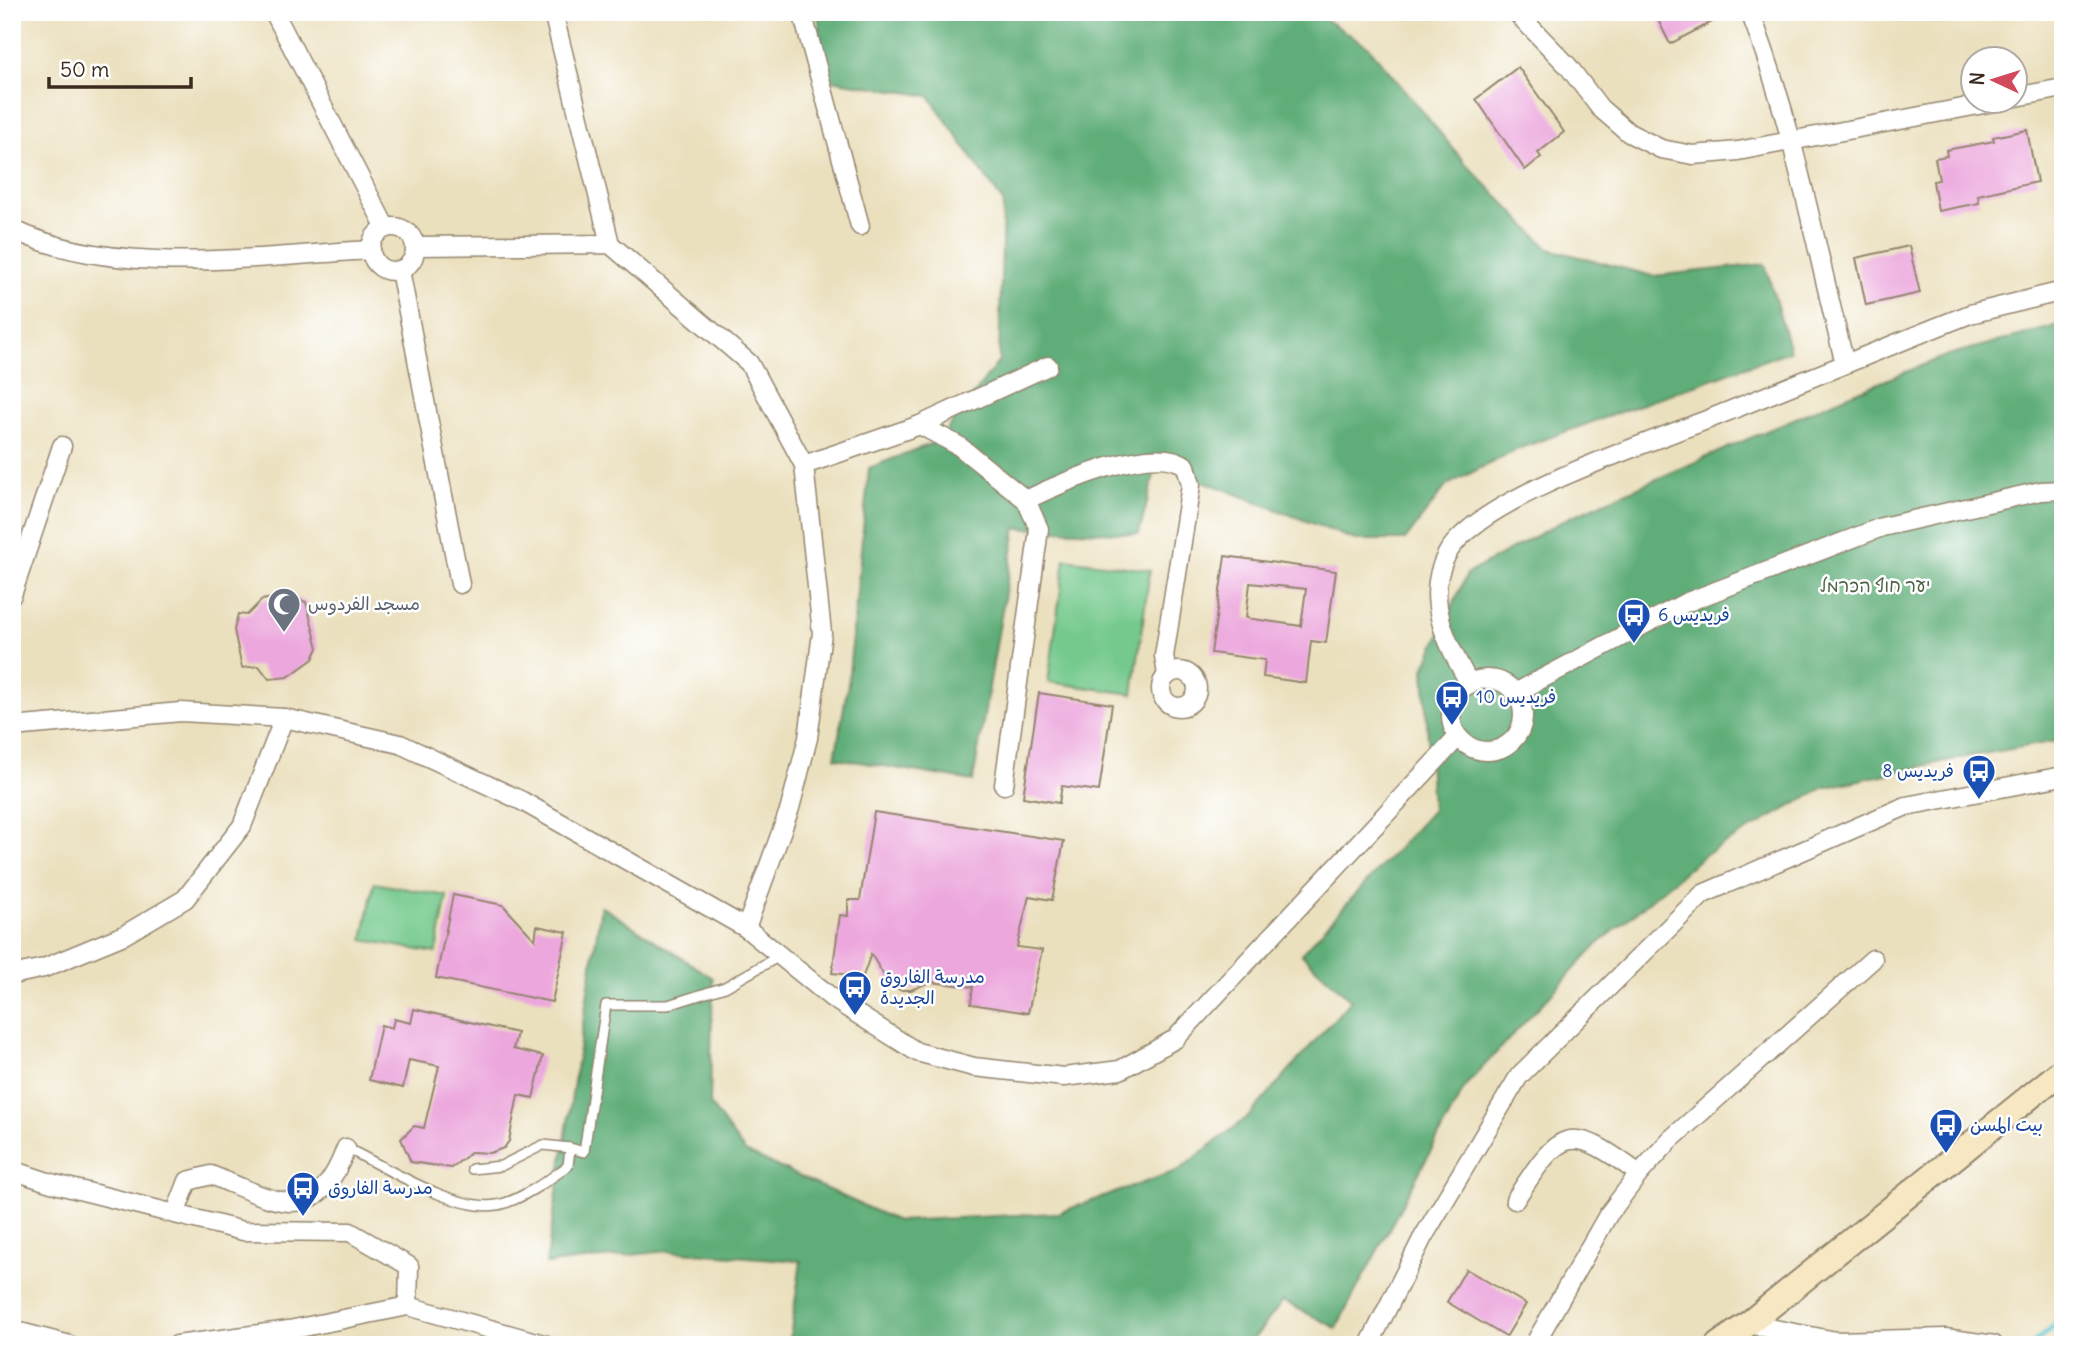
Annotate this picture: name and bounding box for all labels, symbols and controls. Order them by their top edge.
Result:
scale bar [49,46,191,90]
north arrow [1960,46,2030,116]
text: 50 m [60,56,109,83]
text: N [1965,71,1989,86]
park label: יער חוף הכרמל [1820,574,1930,597]
mosque icon: مسجد الفردوس [265,585,303,634]
place label: مسجد الفردوس [308,592,420,615]
bus stop icon: فريديس 6 [1615,596,1653,645]
place label: فريديس 6 [1658,603,1730,626]
bus stop icon: فريديس 10 [1433,678,1471,727]
place label: فريديس 10 [1476,685,1556,708]
bus stop icon: فريديس 8 [1960,752,1998,801]
place label: فريديس 8 [1882,759,1954,782]
place label: مدرسة الفاروق الجديدة [880,965,985,1009]
bus stop icon: مدرسة الفاروق الجديدة [836,968,874,1017]
bus stop icon: بيت المسن [1927,1106,1965,1155]
place label: بيت المسن [1970,1113,2043,1136]
bus stop icon: مدرسة الفاروق [284,1169,322,1218]
place label: مدرسة الفاروق [328,1176,433,1199]

